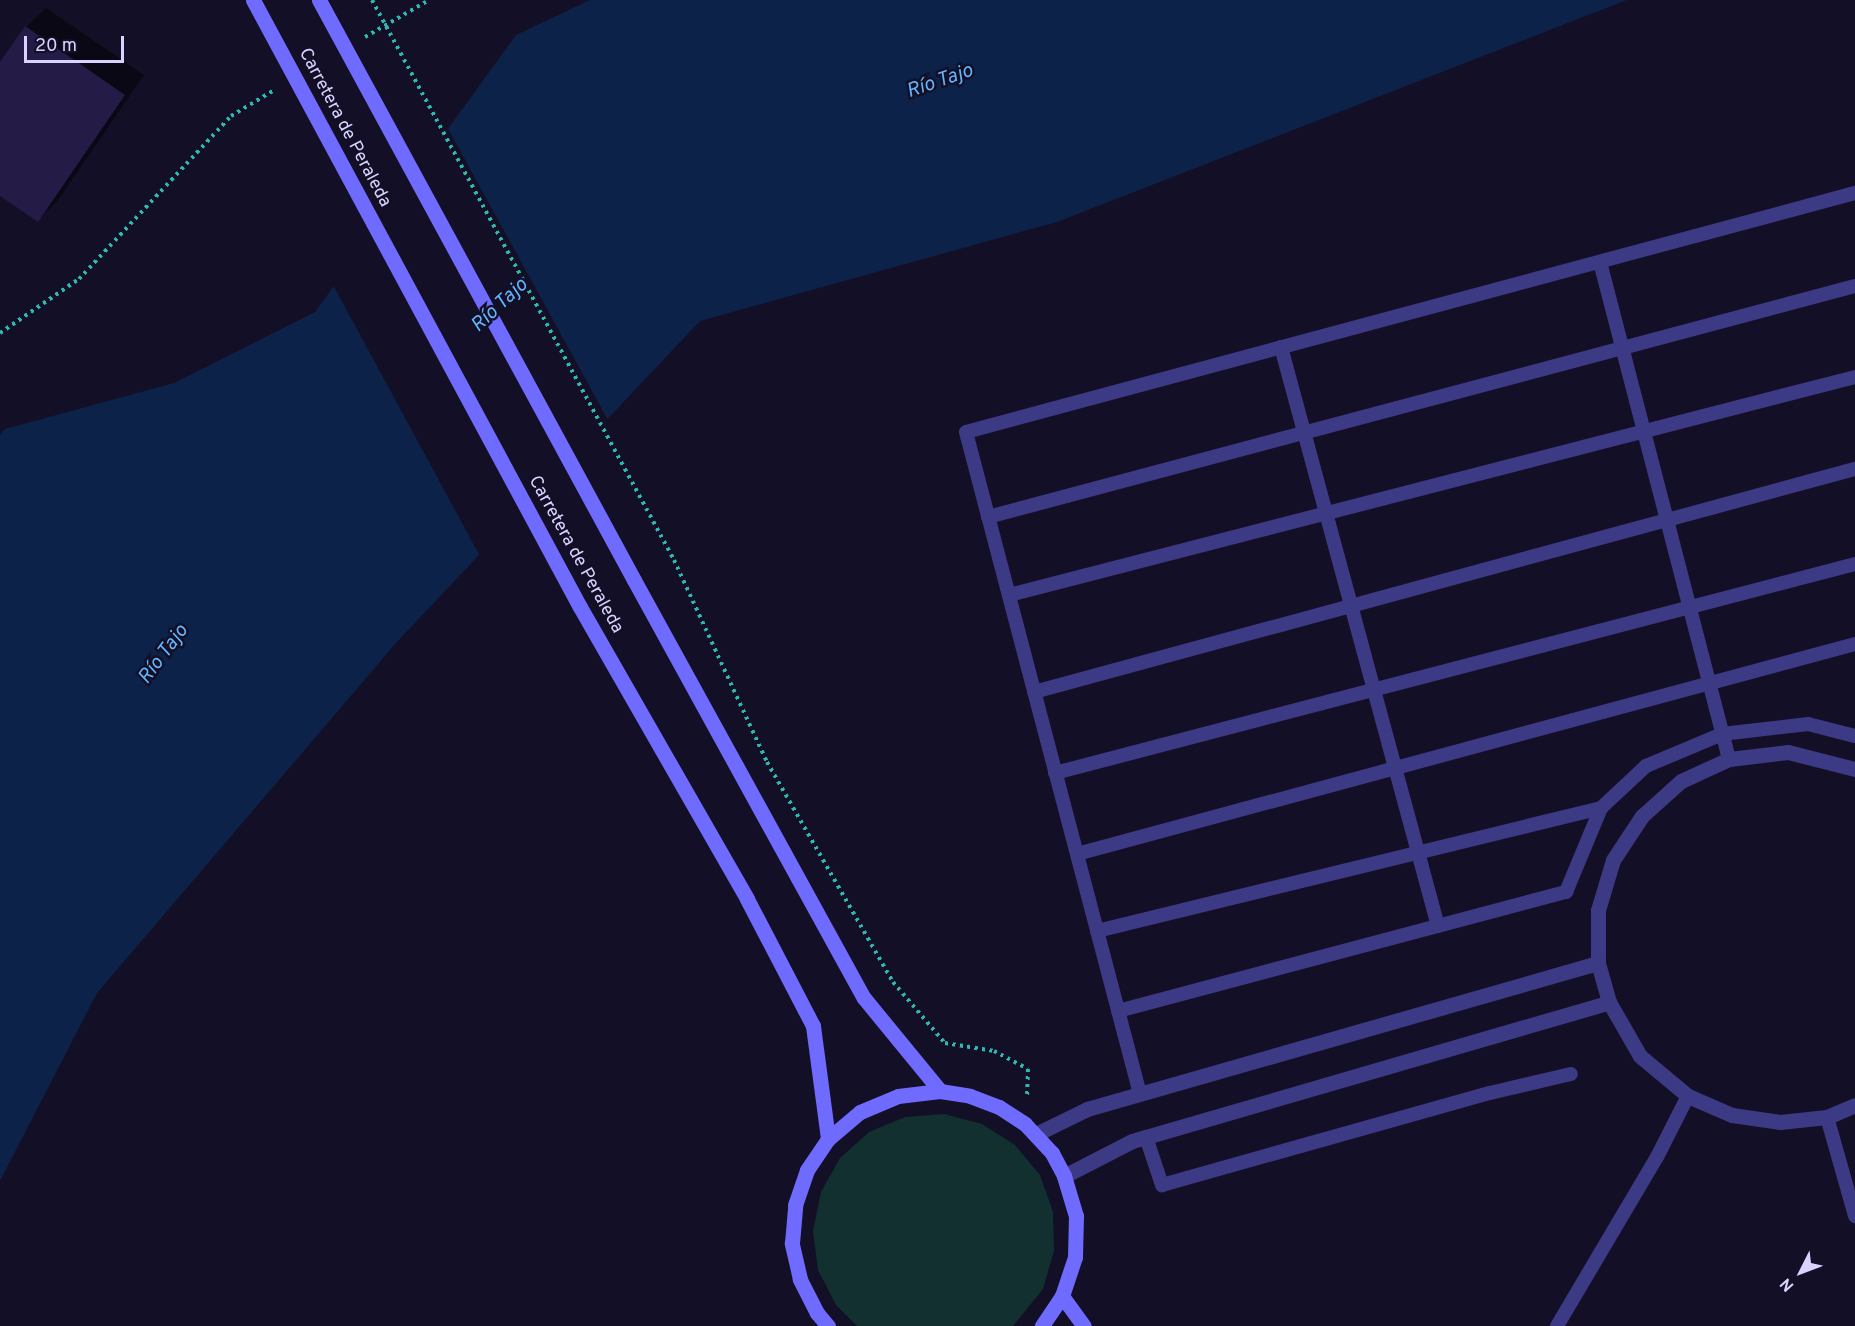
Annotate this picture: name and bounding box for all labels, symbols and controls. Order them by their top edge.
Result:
scale bar [27,24,128,62]
text: 20 m [35,35,77,58]
street label: Carretera de Peraleda [293,45,395,211]
water label: Río Tajo [903,59,977,105]
water label: Río Tajo [466,274,534,338]
street label: Carretera de Peraleda [523,472,627,638]
water label: Río Tajo [134,620,194,690]
north arrow [1771,1242,1831,1302]
text: N [1776,1273,1799,1295]

